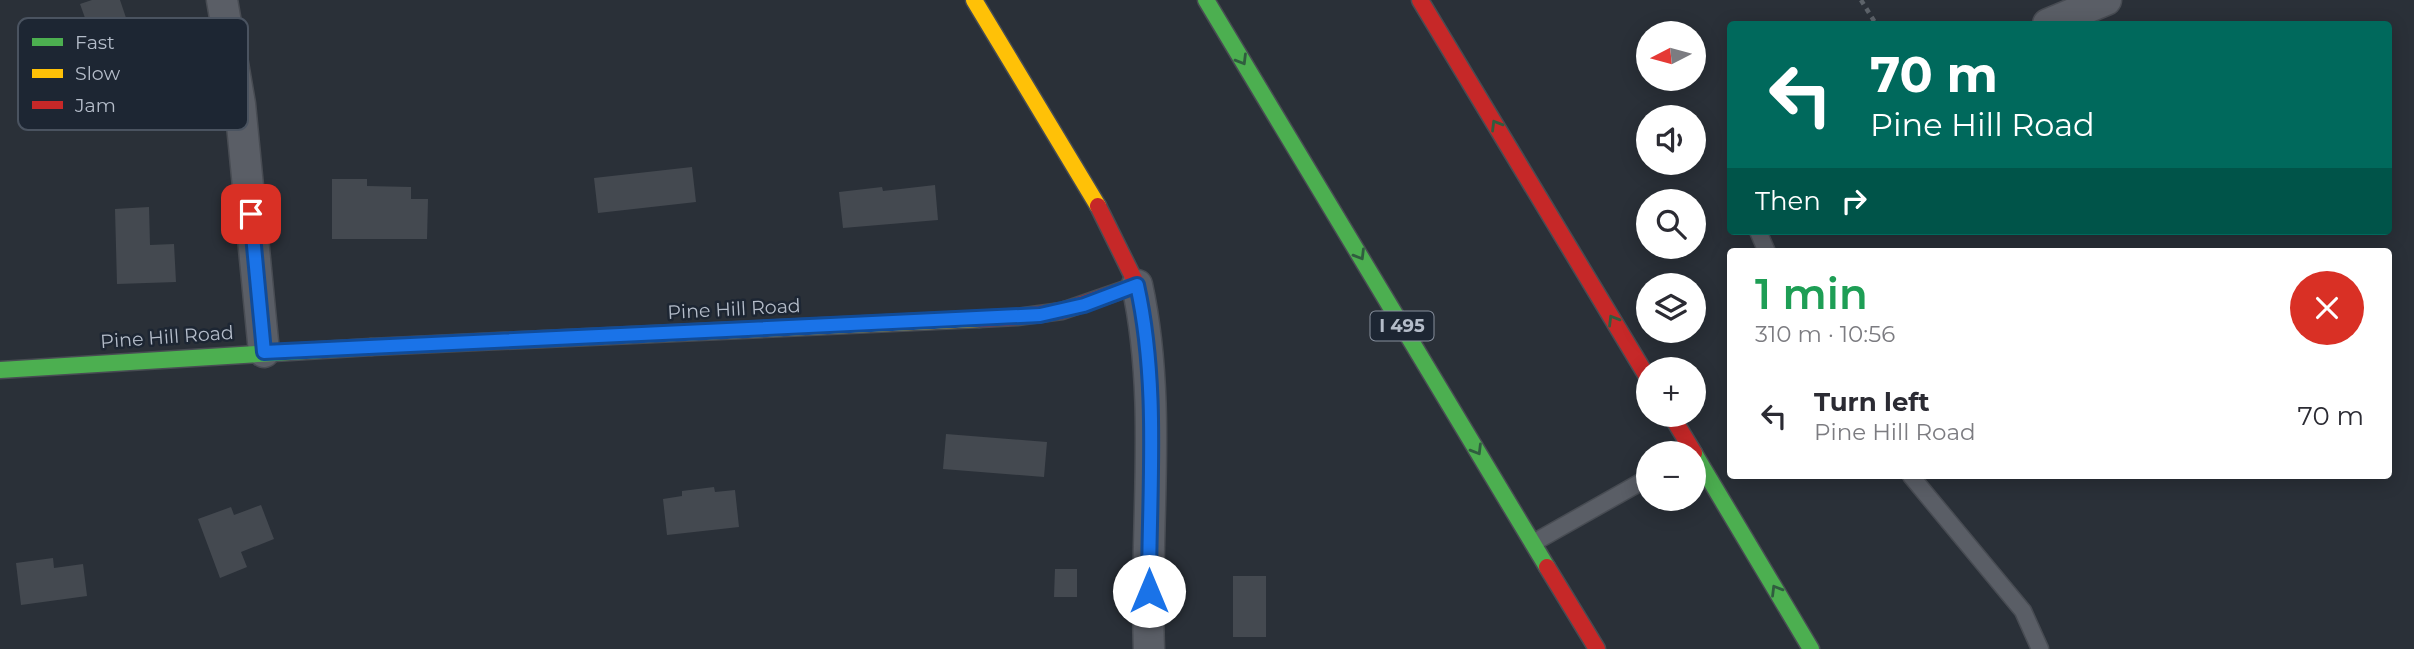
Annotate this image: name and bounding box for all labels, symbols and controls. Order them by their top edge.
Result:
legend [18,18,248,130]
north arrow [1636,21,1706,91]
map controls [1636,21,1706,511]
text: Fast [75,31,115,54]
text: 70 m [1870,45,1998,104]
icon: left [1755,49,1846,140]
one-way arrow [1234,53,1247,66]
text: Slow [75,62,120,85]
text: Jam [74,94,116,117]
button: sound [1636,105,1706,175]
text: Pine Hill Road [1870,105,2095,144]
one-way arrow [1491,120,1504,133]
icon: right [1835,182,1873,220]
pin [221,184,281,244]
text: Then [1755,185,1821,217]
button: search [1636,189,1706,259]
icon: arrive [232,195,270,233]
one-way arrow [1351,248,1364,261]
text: 1 min [1755,268,1868,320]
button: close [2290,271,2364,345]
button: layers [1636,273,1706,343]
street label: Pine Hill Road [667,294,801,324]
road number: I 495 [1370,312,1434,340]
one-way arrow [1609,314,1622,327]
text: 310 m · 10:56 [1755,320,1895,348]
street label: Pine Hill Road [100,321,234,353]
button: + [1636,357,1706,427]
text: Turn left [1814,386,1930,418]
icon: left [1755,397,1793,435]
text: 70 m [2298,400,2364,432]
text: Pine Hill Road [1814,418,1976,446]
button: − [1636,441,1706,511]
one-way arrow [1469,443,1482,456]
position arrow [1112,554,1186,628]
one-way arrow [1771,585,1784,598]

